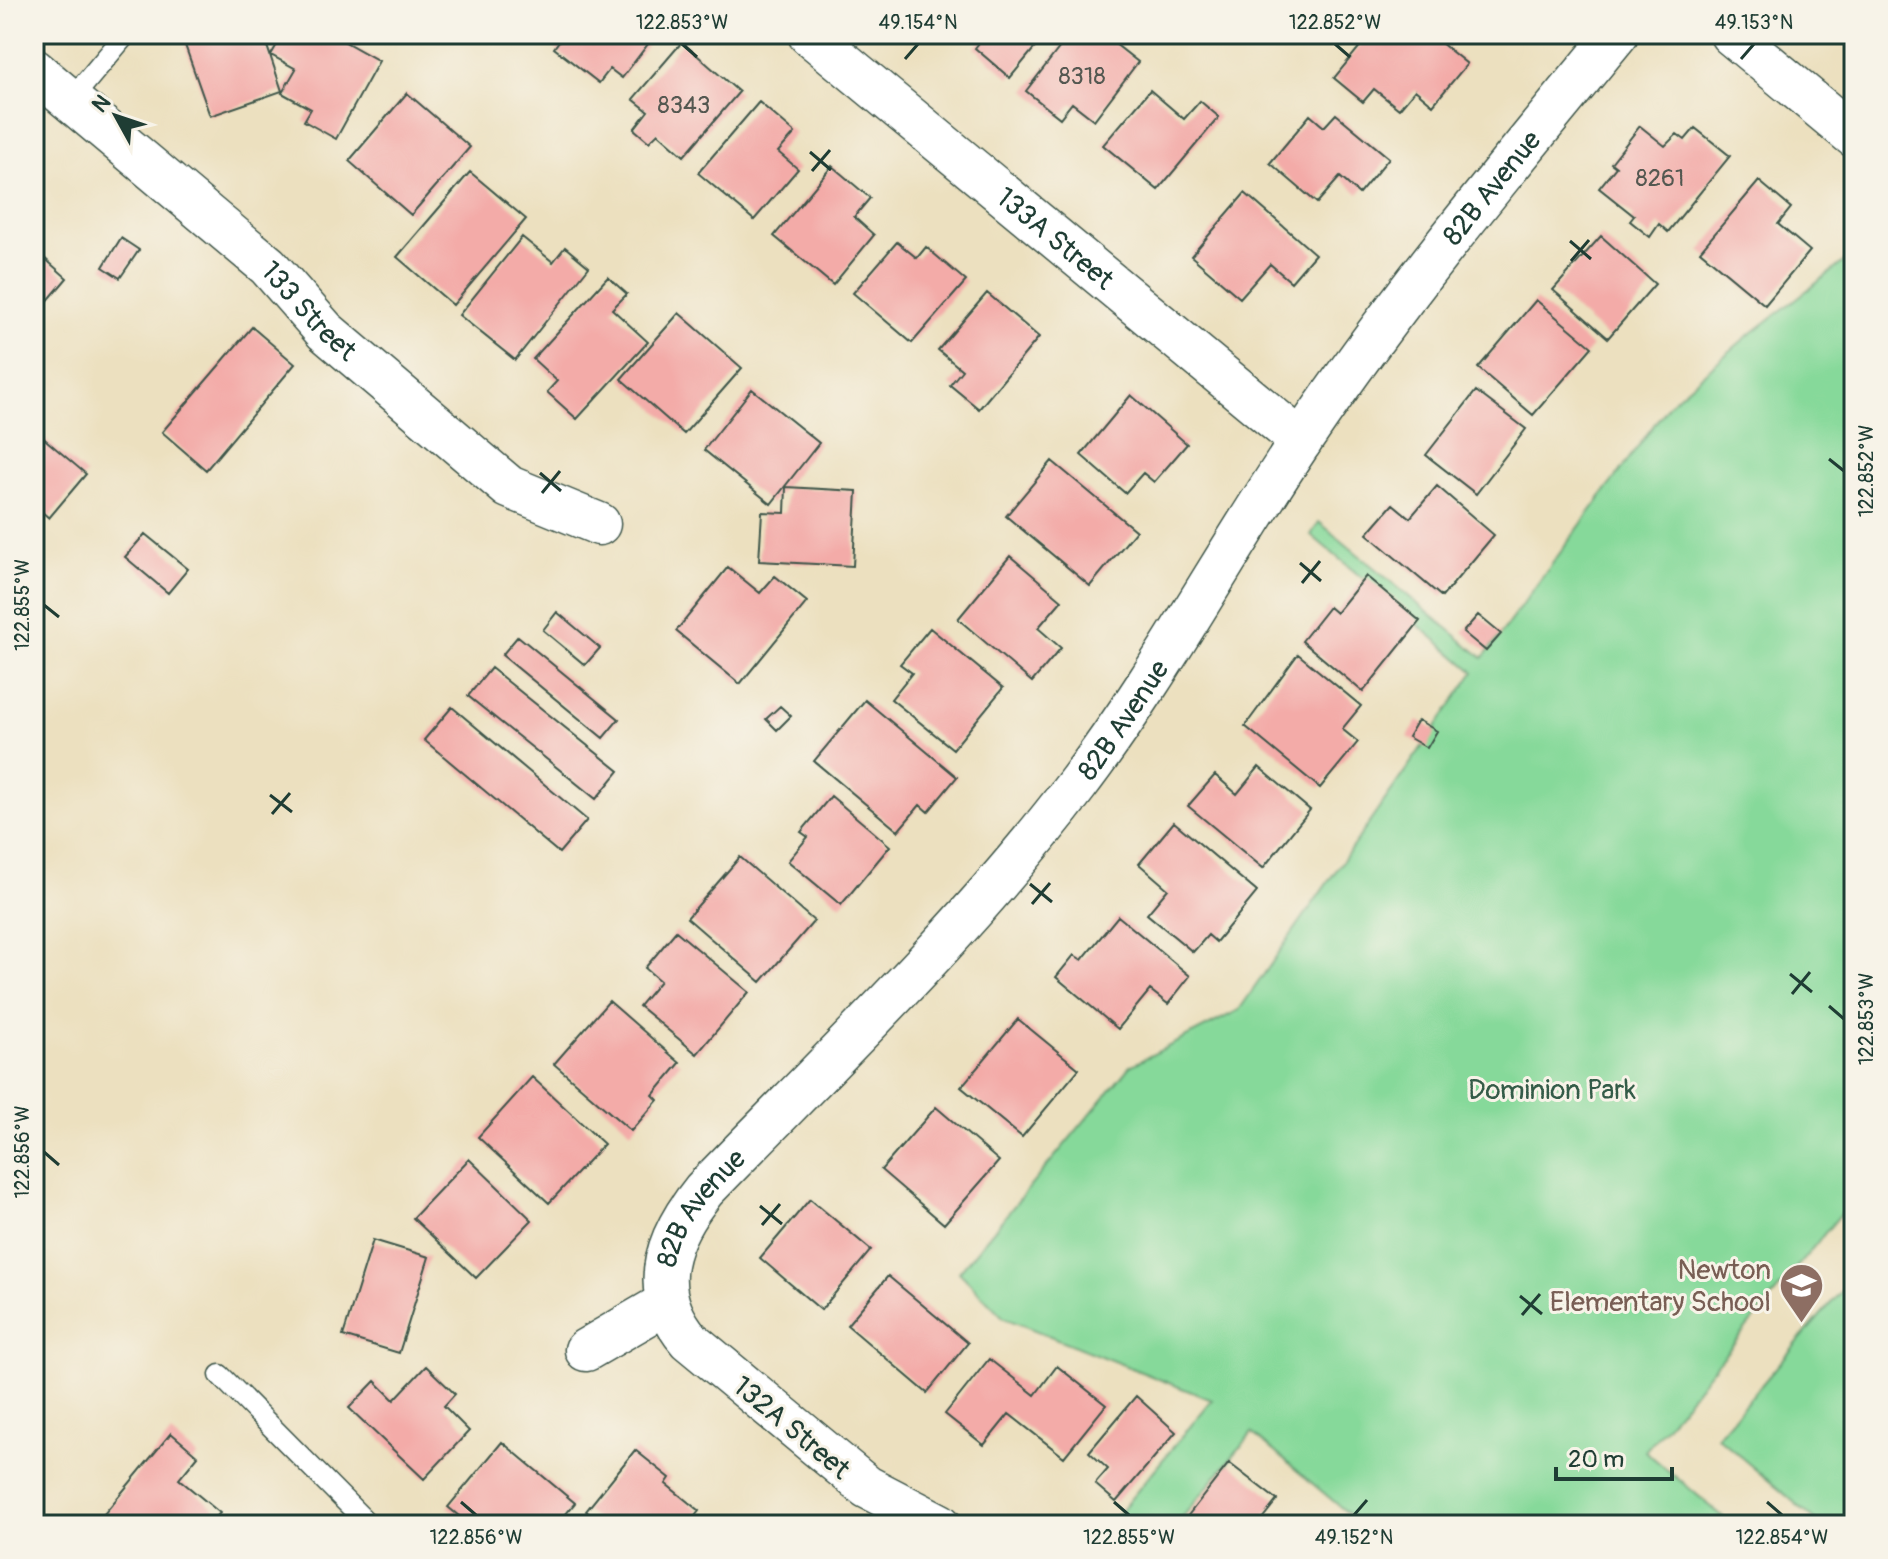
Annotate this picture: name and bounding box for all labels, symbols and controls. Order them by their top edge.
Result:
text: 122.853°W [636,10,728,35]
text: 49.154°N [879,10,957,35]
text: 122.852°W [1289,10,1381,35]
text: 49.153°N [1715,10,1793,35]
house number: 8318 [1059,62,1105,91]
north arrow [76,76,156,156]
text: N [86,89,117,118]
house number: 8343 [658,91,710,120]
street label: 82B Avenue [1436,124,1549,253]
house number: 8261 [1636,164,1684,193]
street label: 133A Street [989,180,1121,298]
street label: 133 Street [253,254,364,370]
text: 122.852°W [1854,425,1879,517]
text: 122.855°W [10,559,35,651]
street label: 82B Avenue [1071,654,1177,788]
text: 122.853°W [1854,973,1879,1065]
park label: Dominion Park [1468,1073,1636,1108]
text: 122.856°W [10,1106,35,1198]
street label: 82B Avenue [650,1142,754,1270]
place label: Newton Elementary School [1550,1253,1771,1320]
school or university icon: Newton Elementary School [1778,1261,1826,1324]
street label: 132A Street [725,1369,857,1488]
scale bar [1556,1431,1672,1481]
text: 20 m [1568,1445,1624,1474]
text: 122.856°W [430,1525,522,1550]
text: 122.855°W [1083,1525,1175,1550]
text: 49.152°N [1315,1525,1393,1550]
text: 122.854°W [1736,1525,1828,1550]

